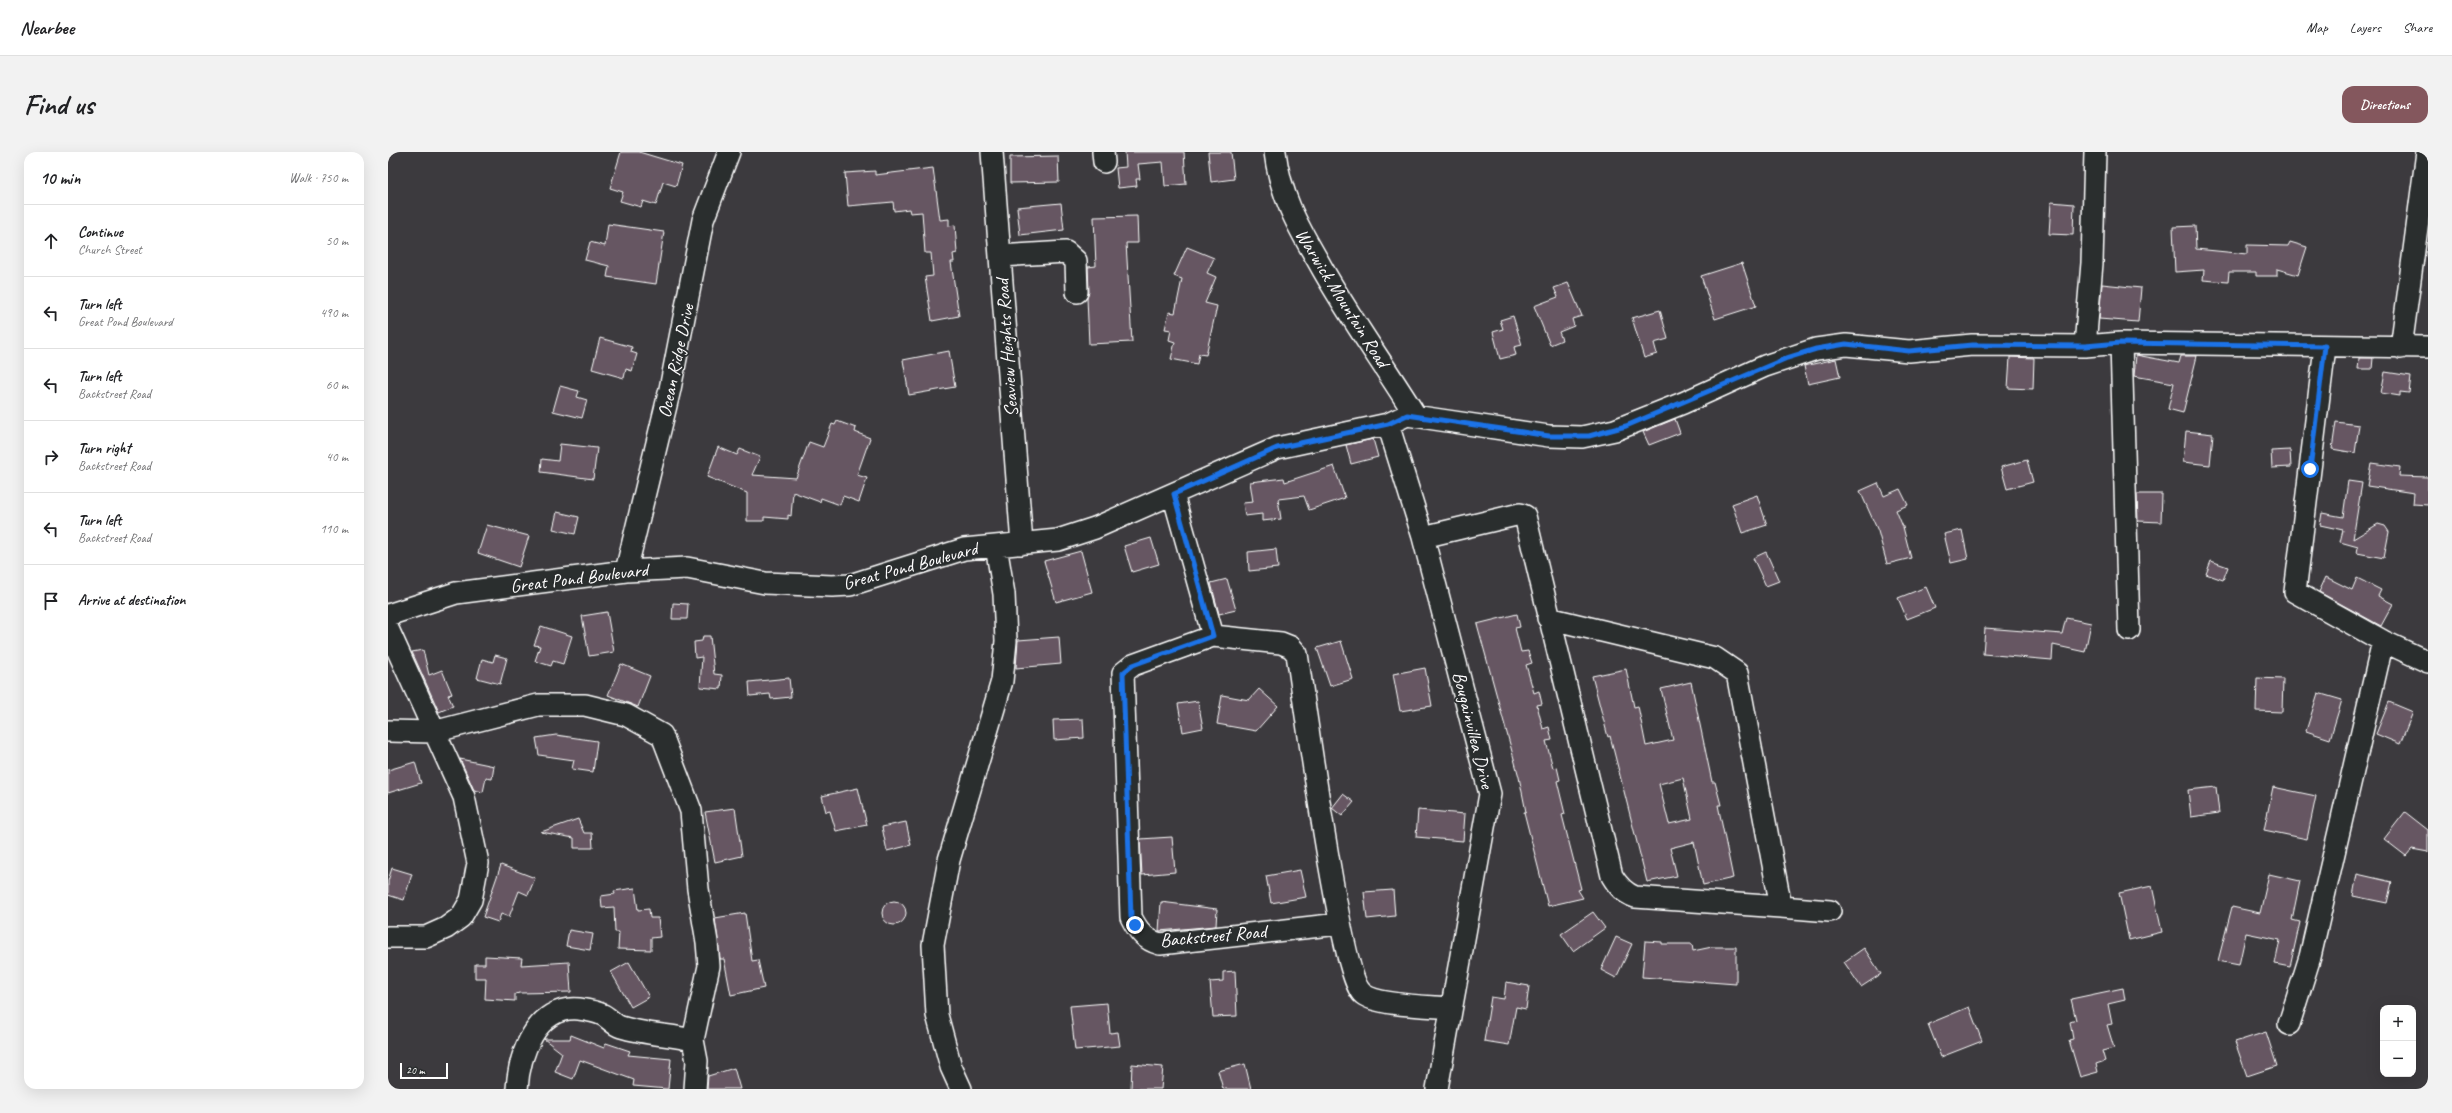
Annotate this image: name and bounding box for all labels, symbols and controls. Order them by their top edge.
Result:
text: Nearbee [20,16,74,40]
text: Map [2306,19,2328,36]
text: Layers [2350,19,2381,36]
text: Share [2403,19,2432,36]
button: Directions [2342,86,2428,123]
text: Find us [24,87,94,122]
text: 10 min [40,168,80,189]
text: Walk · 750 m [289,170,348,186]
text: Continue [78,223,123,242]
street label: Warwick Mountain Road [1290,224,1396,375]
icon: ahead [40,230,62,252]
text: 50 m [326,233,348,249]
text: Church Street [78,242,142,258]
street label: Seaview Heights Road [990,275,1024,418]
text: Turn left [78,295,121,314]
street label: Ocean Ridge Drive [652,300,700,420]
icon: left [40,302,62,324]
text: 490 m [320,305,348,321]
text: Great Pond Boulevard [78,314,173,330]
text: Turn left [78,367,121,386]
icon: left [40,374,62,396]
text: 60 m [326,377,348,393]
text: Backstreet Road [78,386,151,402]
text: Turn right [78,439,131,458]
icon: right [40,446,62,468]
text: 40 m [326,449,348,465]
text: Backstreet Road [78,458,151,474]
route start [2301,460,2319,478]
text: Turn left [78,511,121,530]
icon: left [40,518,62,540]
text: 110 m [320,521,348,537]
text: Backstreet Road [78,530,151,546]
street label: Great Pond Boulevard [840,536,983,596]
street label: Great Pond Boulevard [509,557,653,598]
icon: arrive [40,590,62,612]
text: Arrive at destination [78,591,185,610]
street label: Bougainvillea Drive [1447,669,1500,793]
route end [1126,916,1144,934]
street label: Backstreet Road [1159,919,1271,953]
map controls [2380,1005,2416,1077]
button: + [2380,1005,2416,1041]
button: − [2380,1041,2416,1077]
scale bar [400,1061,448,1080]
text: 20 m [406,1063,425,1077]

